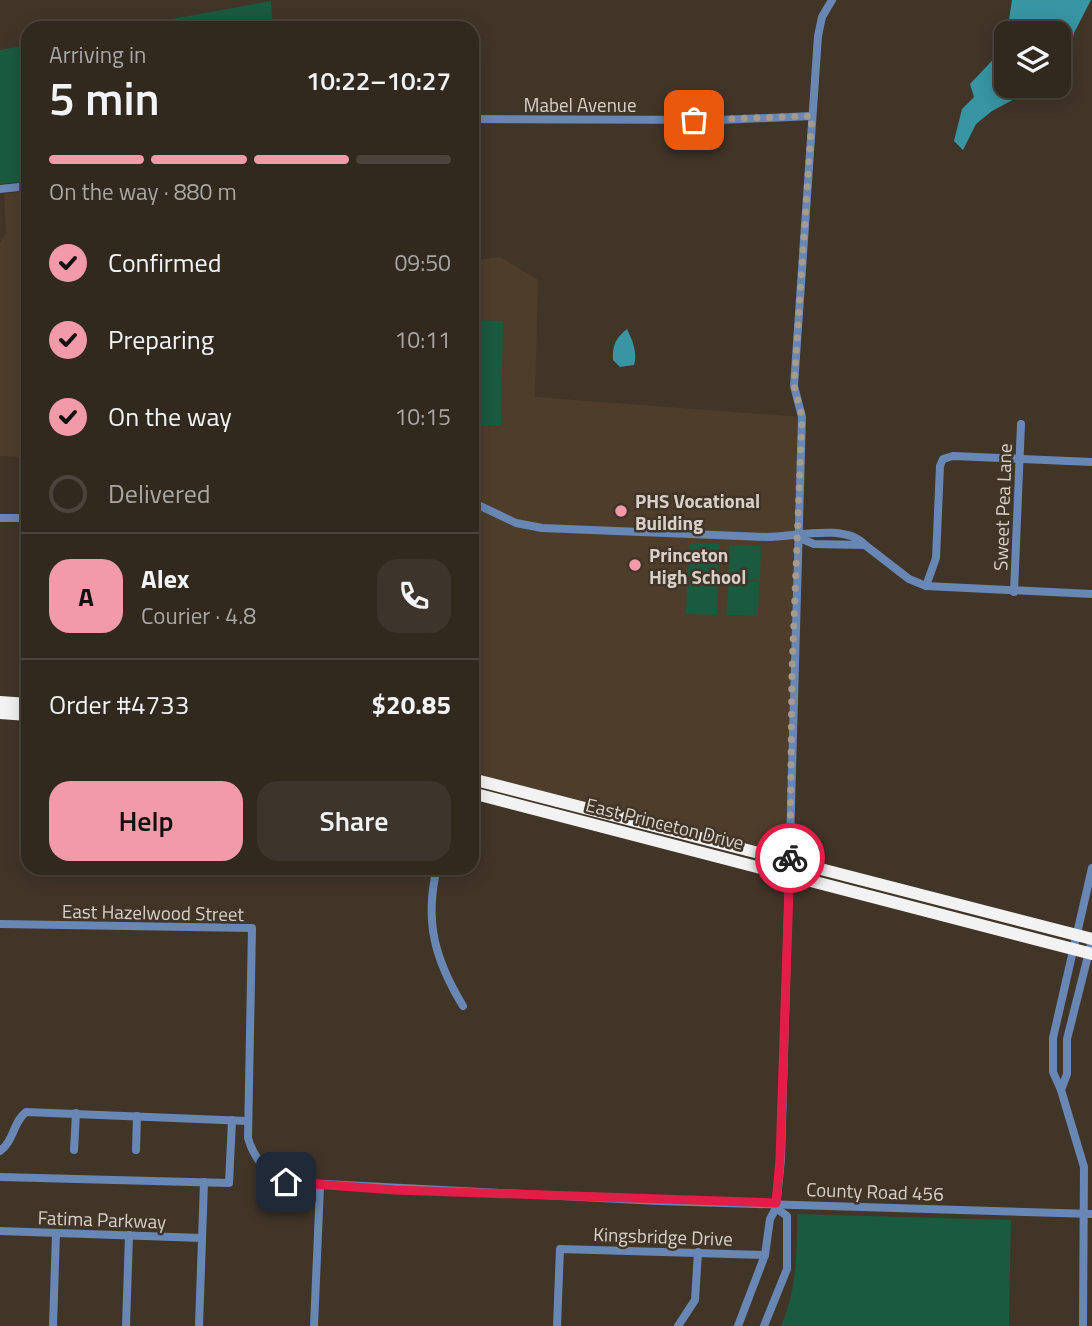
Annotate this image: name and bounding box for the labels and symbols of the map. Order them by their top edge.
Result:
street label: Mabel Avenue [523,90,637,119]
pin [664,90,724,150]
street label: Sweet Pea Lane [985,443,1019,571]
place label: PHS Vocational Building [635,486,760,537]
marker: PHS Vocational Building [613,503,629,519]
place label: Princeton High School [649,540,746,591]
marker: Princeton High School [627,557,643,573]
street label: East Princeton Drive [583,789,747,857]
courier [755,823,825,893]
street label: East Hazelwood Street [62,896,245,928]
pin [256,1152,316,1212]
street label: County Road 456 [806,1174,944,1208]
street label: Fatima Parkway [37,1202,167,1236]
street label: Kingsbridge Drive [593,1219,733,1253]

